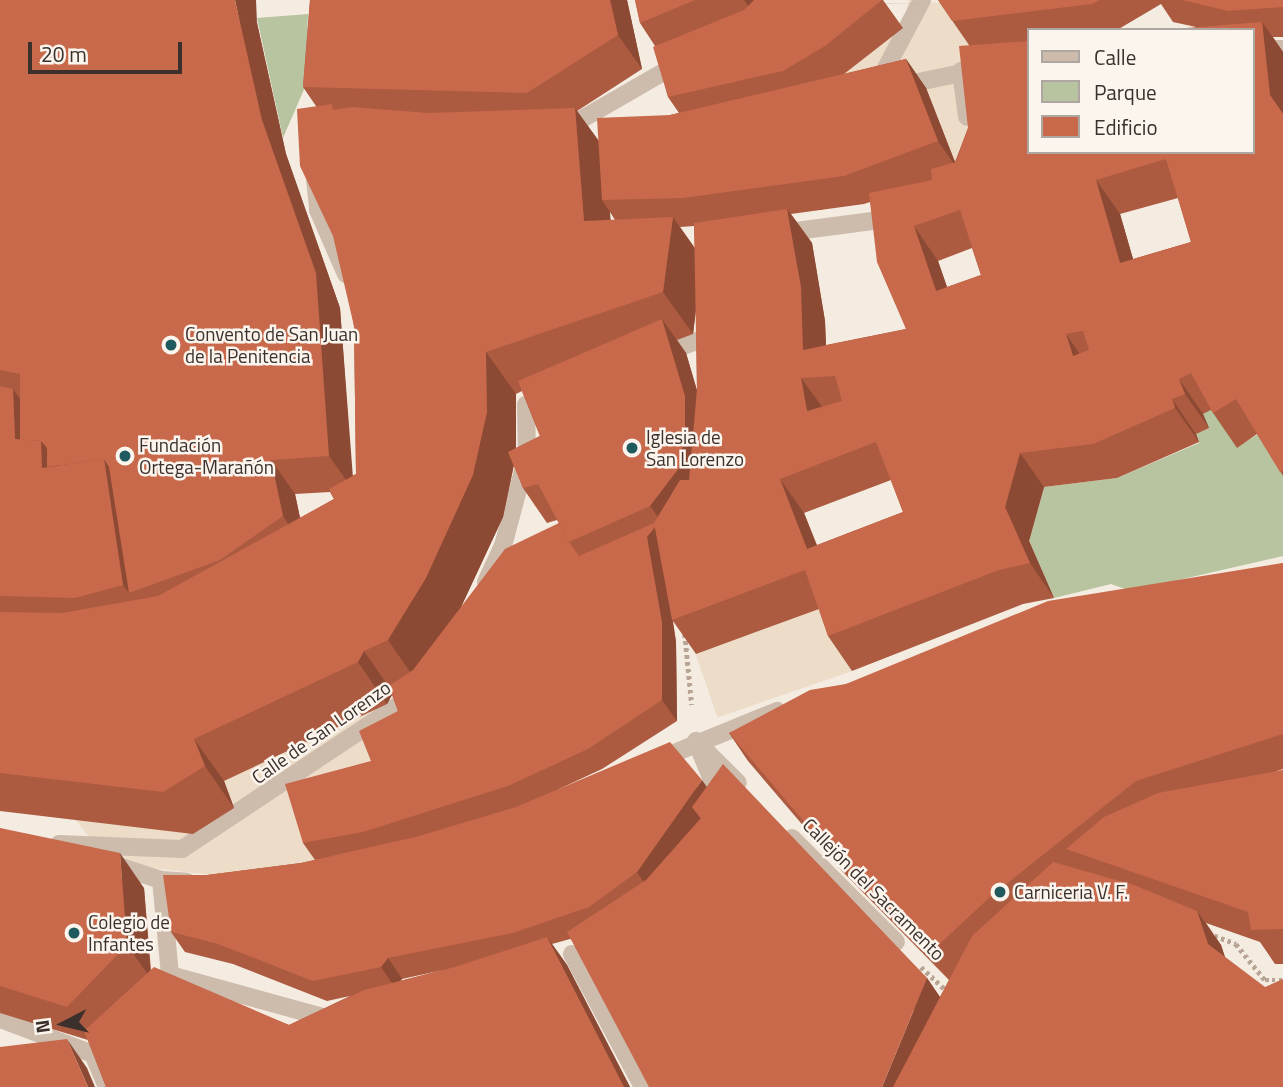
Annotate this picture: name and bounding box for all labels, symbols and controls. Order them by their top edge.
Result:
scale bar [32,28,186,72]
legend [1028,28,1255,154]
text: 20 m [41,38,87,70]
text: Calle [1094,41,1136,73]
text: Parque [1094,76,1157,108]
text: Edificio [1094,111,1158,143]
place label: Convento de San Juan de la Penitencia [185,323,358,367]
marker: Convento de San Juan de la Penitencia [163,337,179,353]
place label: Iglesia de San Lorenzo [646,426,744,470]
place label: Fundación Ortega-Marañón [139,434,274,478]
marker: Iglesia de San Lorenzo [624,440,640,456]
marker: Fundación Ortega-Marañón [117,448,133,464]
street label: Calle de San Lorenzo [247,676,395,788]
street label: Callejón del Sacramento [798,813,950,965]
place label: Carniceria V. F. [1014,881,1128,903]
marker: Carniceria V. F. [992,884,1008,900]
place label: Colegio de Infantes [88,911,170,955]
marker: Colegio de Infantes [66,925,82,941]
north arrow [28,989,98,1059]
text: N [26,1018,57,1035]

